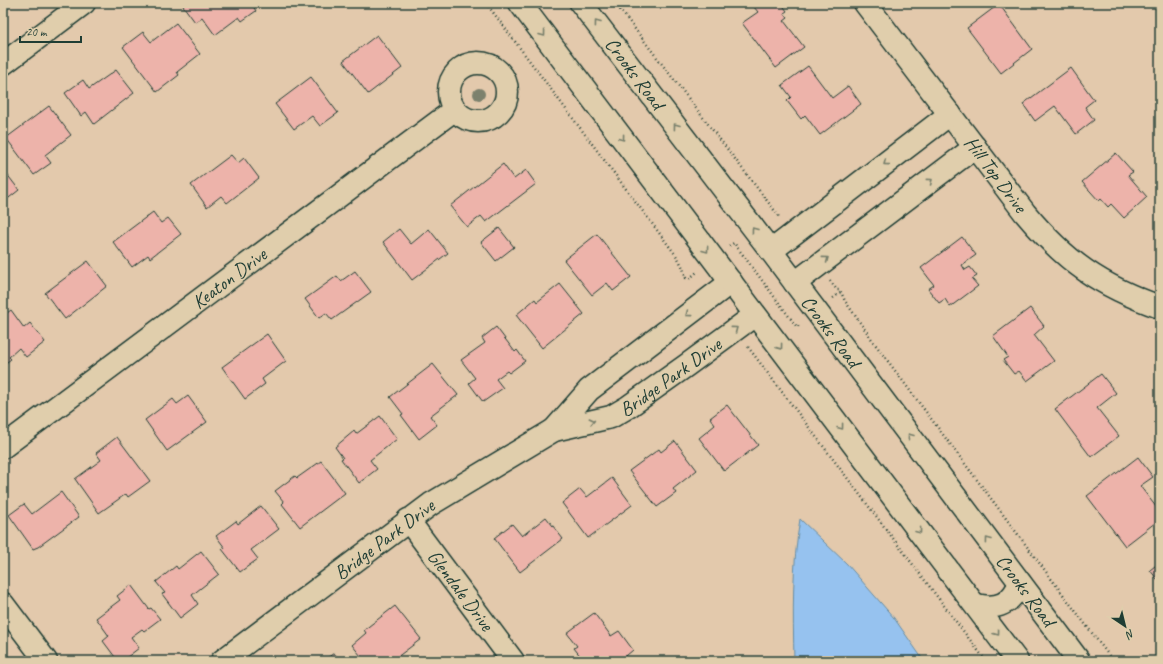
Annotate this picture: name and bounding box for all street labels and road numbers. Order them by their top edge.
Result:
street label: Crooks Road [599,32,672,117]
street label: Hill Top Drive [959,131,1033,219]
street label: Keaton Drive [187,241,273,315]
street label: Crooks Road [795,290,868,375]
street label: Bridge Park Drive [615,331,728,422]
street label: Bridge Park Drive [329,493,441,585]
street label: Glendale Drive [422,545,500,637]
street label: Crooks Road [990,549,1063,634]

